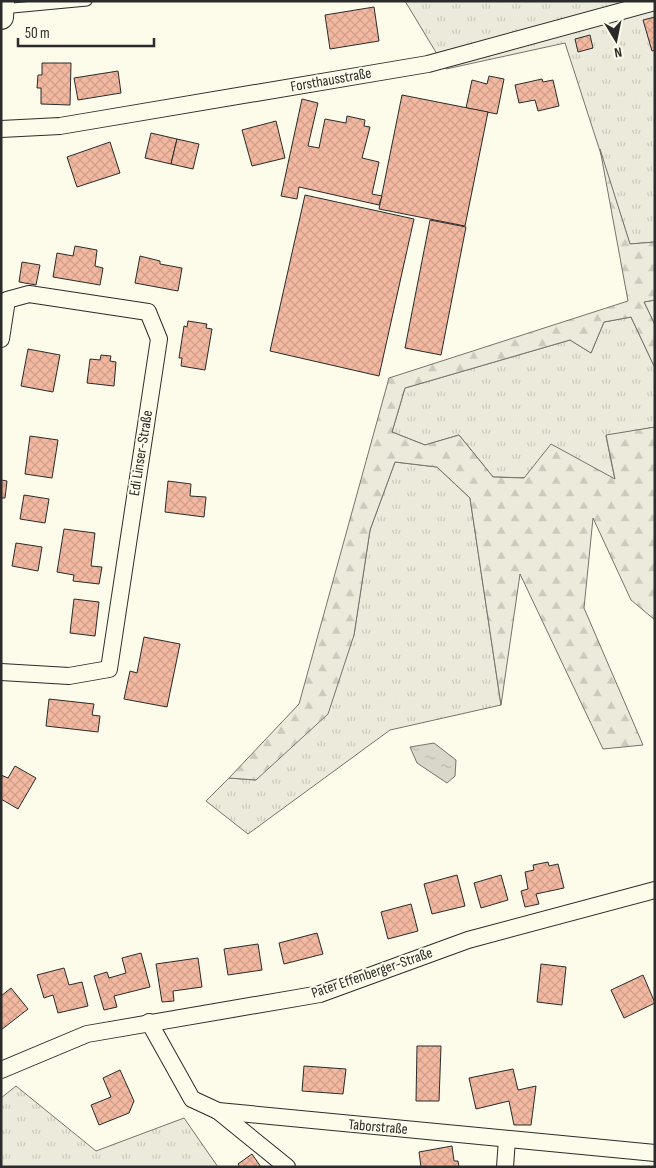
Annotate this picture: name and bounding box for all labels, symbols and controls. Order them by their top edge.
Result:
scale bar [18,15,154,47]
north arrow [591,15,641,65]
text: 50 m [25,24,50,43]
text: N [613,43,623,61]
street label: Forsthausstraße [289,64,373,96]
street label: Edi Linser-Straße [125,409,157,497]
street label: Pater Effenberger-Straße [309,943,435,1003]
street label: Taborstraße [348,1115,408,1139]

